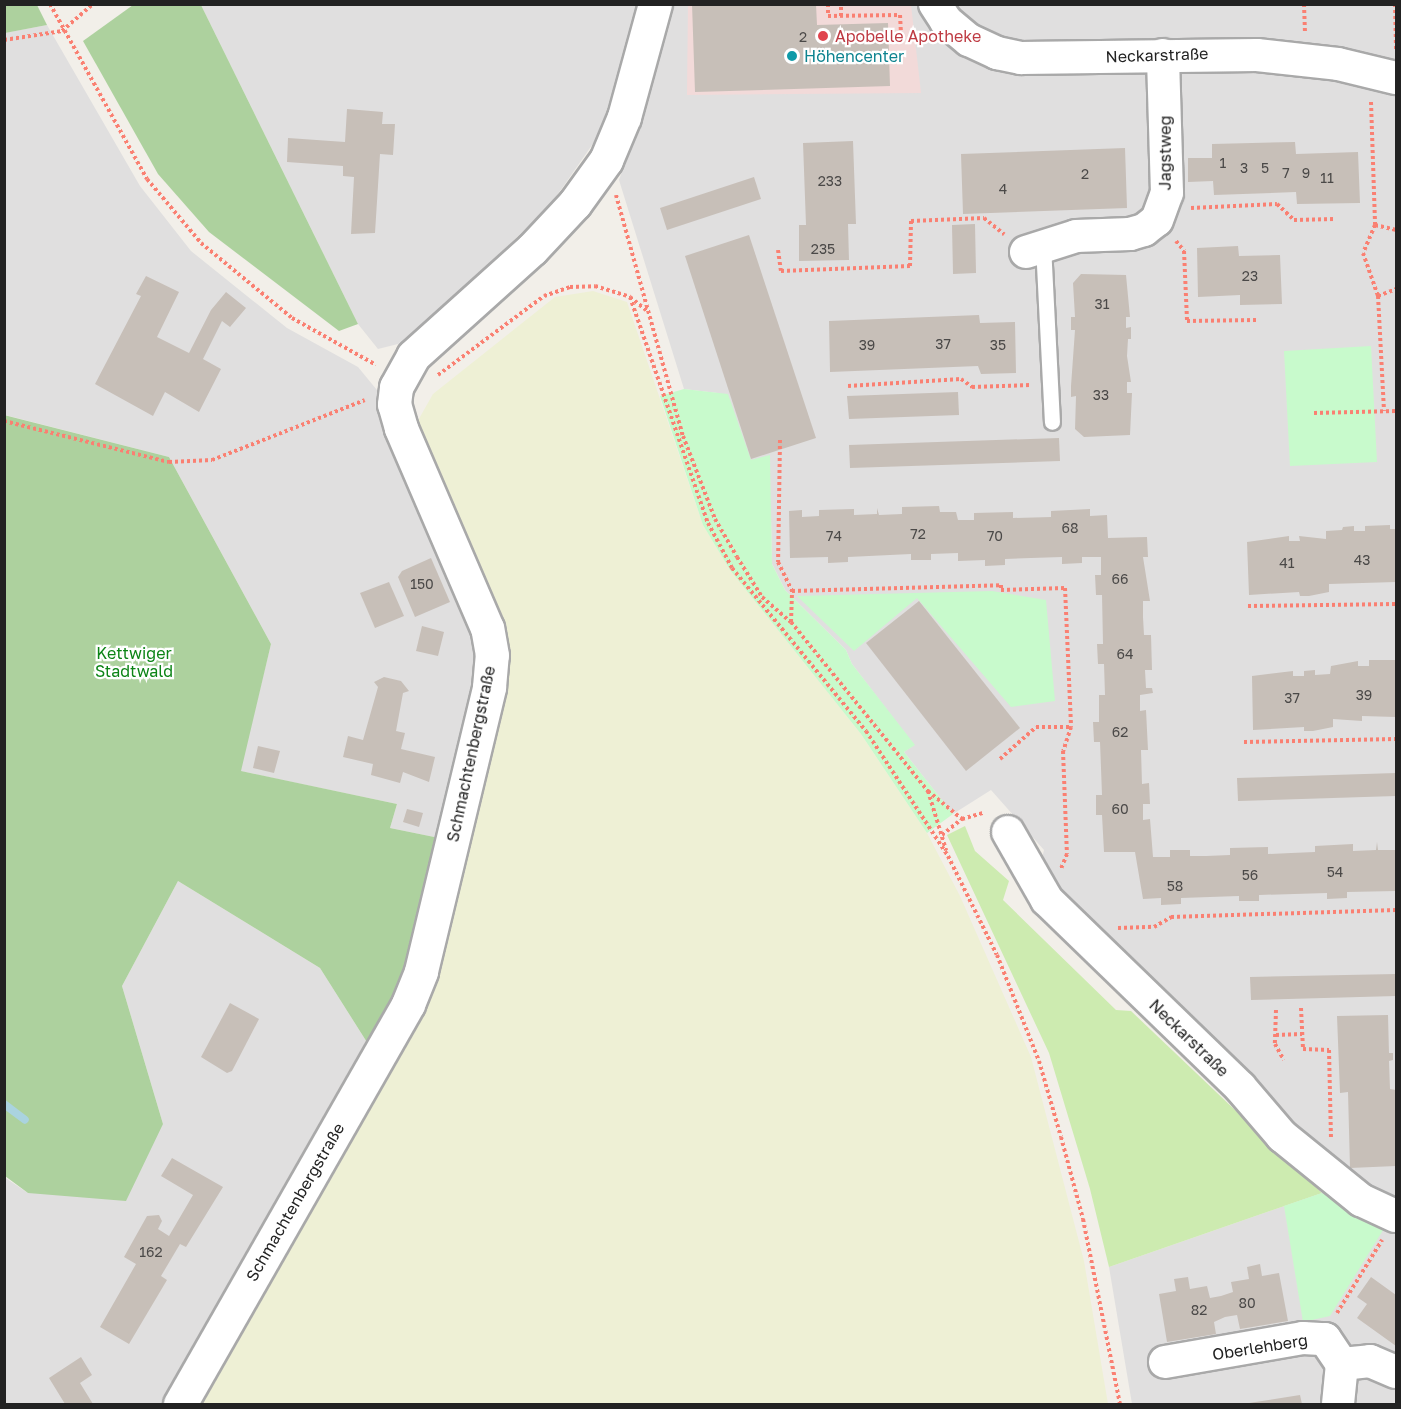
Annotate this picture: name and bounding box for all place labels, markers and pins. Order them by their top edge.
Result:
place label: Apobelle Apotheke [835,26,981,46]
marker: Apobelle Apotheke [816,29,830,43]
place label: Höhencenter [804,46,904,66]
marker: Höhencenter [785,49,799,63]

